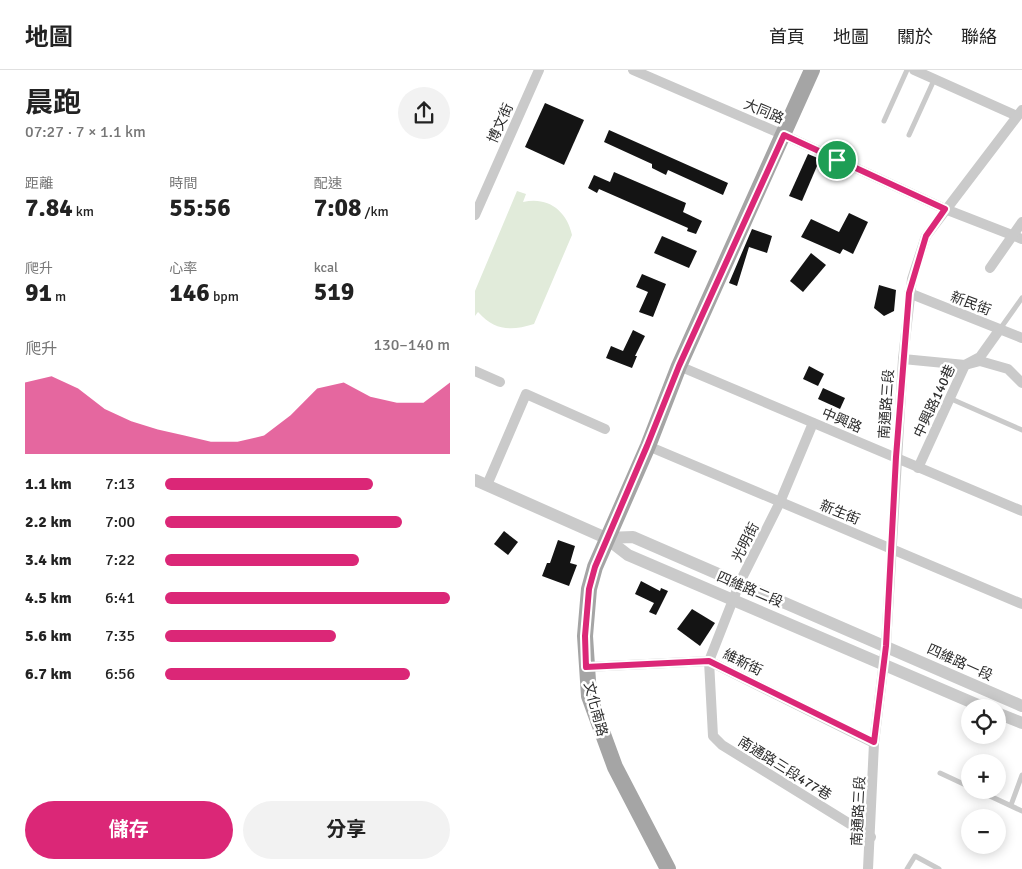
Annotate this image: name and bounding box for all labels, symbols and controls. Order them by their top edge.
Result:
text: 地圖 [25,22,73,52]
text: 首頁 [769,26,805,48]
text: 地圖 [833,26,869,48]
text: 關於 [897,26,933,48]
text: 聯絡 [961,26,997,48]
text: 晨跑 [25,86,81,120]
button: share [398,87,450,139]
street label: 大同路 [741,95,786,127]
street label: 博文街 [484,101,517,146]
text: 07:27 · 7 × 1.1 km [25,122,146,142]
pin [816,139,858,181]
icon: arrive [823,146,851,174]
text: 距離 [25,175,53,192]
text: 時間 [169,175,197,192]
text: 配速 [314,175,342,192]
text: 7.84 [25,192,73,223]
text: 55:56 [169,192,231,223]
text: 7:08 [314,192,362,223]
text: km [73,203,94,220]
text: /km [362,203,389,220]
text: kcal [314,259,338,276]
text: 爬升 [25,260,53,277]
text: 心率 [169,260,197,277]
text: 519 [314,276,354,307]
text: 91 [25,277,52,308]
text: 146 [169,277,210,308]
text: m [52,288,66,305]
text: bpm [210,288,239,305]
street label: 新民街 [948,288,993,319]
text: 130–140 m [373,335,450,355]
text: 爬升 [25,339,57,359]
street label: 中興路140巷 [910,362,959,440]
street label: 南通路三段 [876,369,897,440]
street label: 中興路 [819,404,864,436]
text: 1.1 km [25,474,72,494]
text: 7:13 [105,474,135,494]
street label: 新生街 [817,497,862,528]
text: 2.2 km [25,512,72,532]
text: 7:00 [105,512,135,532]
street label: 光明街 [728,520,763,565]
text: 3.4 km [25,550,72,570]
text: 7:22 [105,550,135,570]
street label: 四維路二段 [714,568,785,611]
text: 4.5 km [25,588,72,608]
text: 6:41 [105,588,135,608]
text: 5.6 km [25,626,72,646]
text: 7:35 [105,626,135,646]
street label: 四維路一段 [924,640,995,684]
street label: 維新街 [720,646,765,679]
text: 6.7 km [25,664,72,684]
text: 6:56 [105,664,135,684]
street label: 文化南路 [580,680,611,738]
map controls [961,699,1006,854]
button: locate [961,699,1006,744]
street label: 南通路三段477巷 [735,733,834,804]
button: + [961,754,1006,799]
street label: 南通路三段 [848,776,869,846]
button: 儲存 [25,801,233,859]
button: 分享 [243,801,450,859]
button: − [961,809,1006,854]

